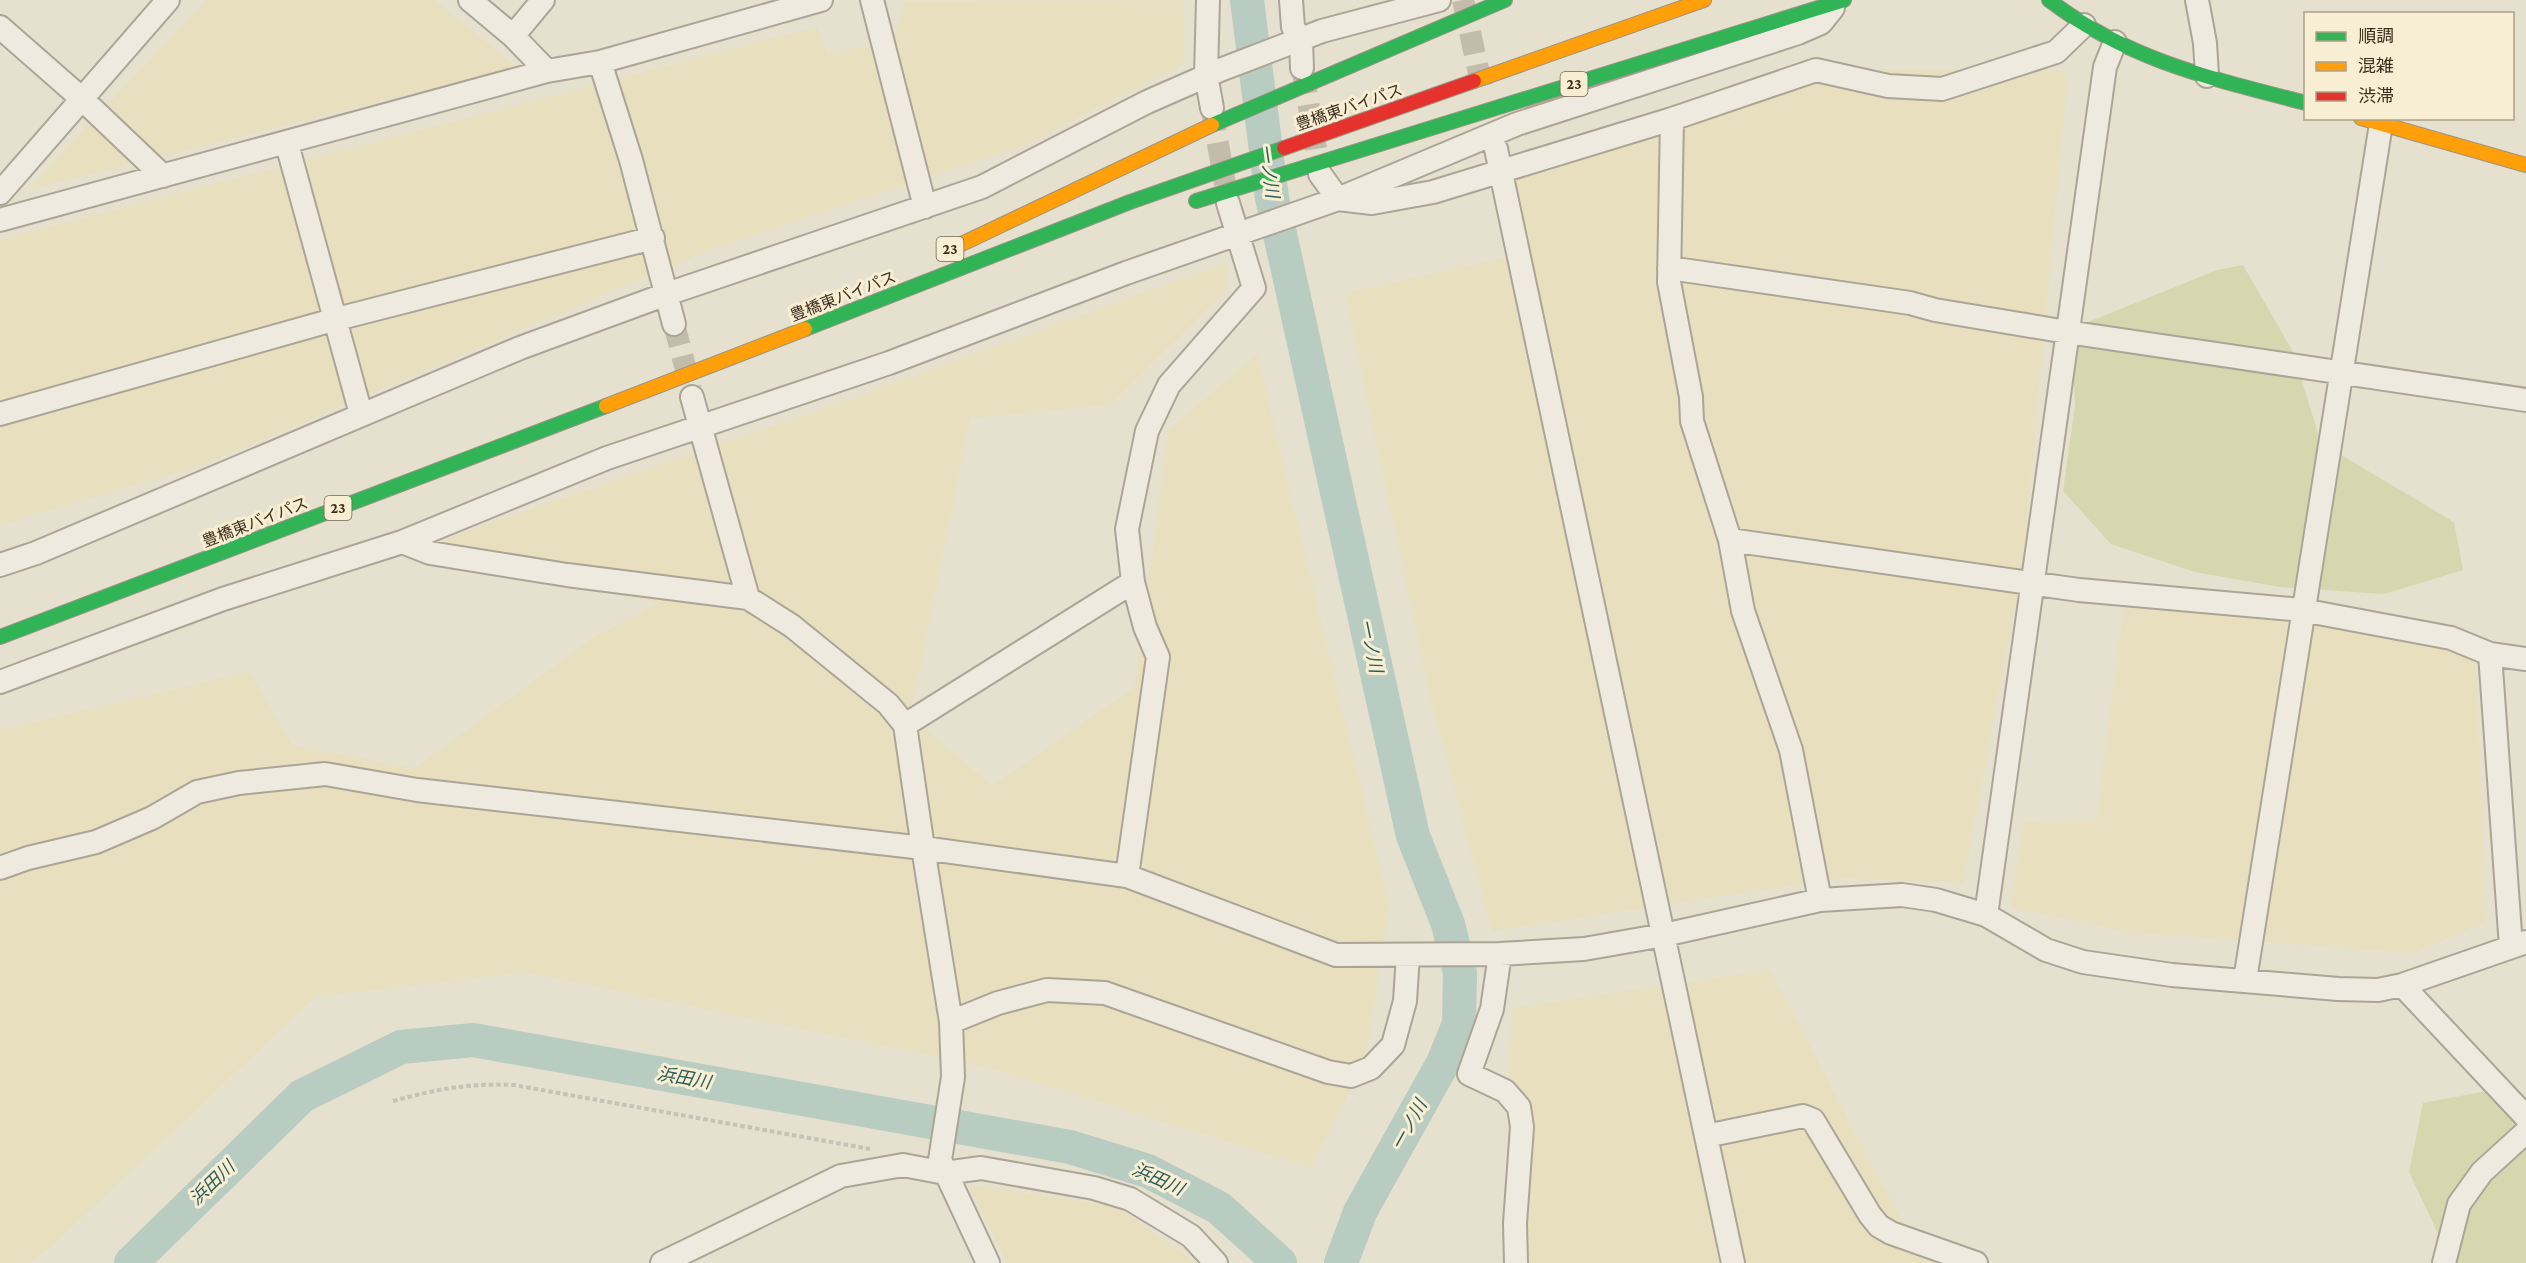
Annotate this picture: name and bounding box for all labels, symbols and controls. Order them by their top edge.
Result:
legend [2304,12,2514,120]
text: 順調 [2358,26,2394,46]
text: 混雑 [2358,56,2394,76]
road number: 23 [1560,72,1588,96]
street label: 豊橋東バイパス [1293,81,1405,133]
text: 渋滞 [2358,86,2394,106]
water label: 一ノ川 [1255,143,1283,201]
road number: 23 [936,237,964,261]
street label: 豊橋東バイパス [788,268,898,324]
street label: 豊橋東バイパス [200,494,310,550]
road number: 23 [324,496,352,520]
water label: 一ノ川 [1356,618,1387,676]
water label: 浜田川 [656,1063,714,1093]
water label: 一ノ川 [1387,1095,1432,1153]
water label: 浜田川 [186,1156,240,1209]
water label: 浜田川 [1129,1159,1189,1200]

